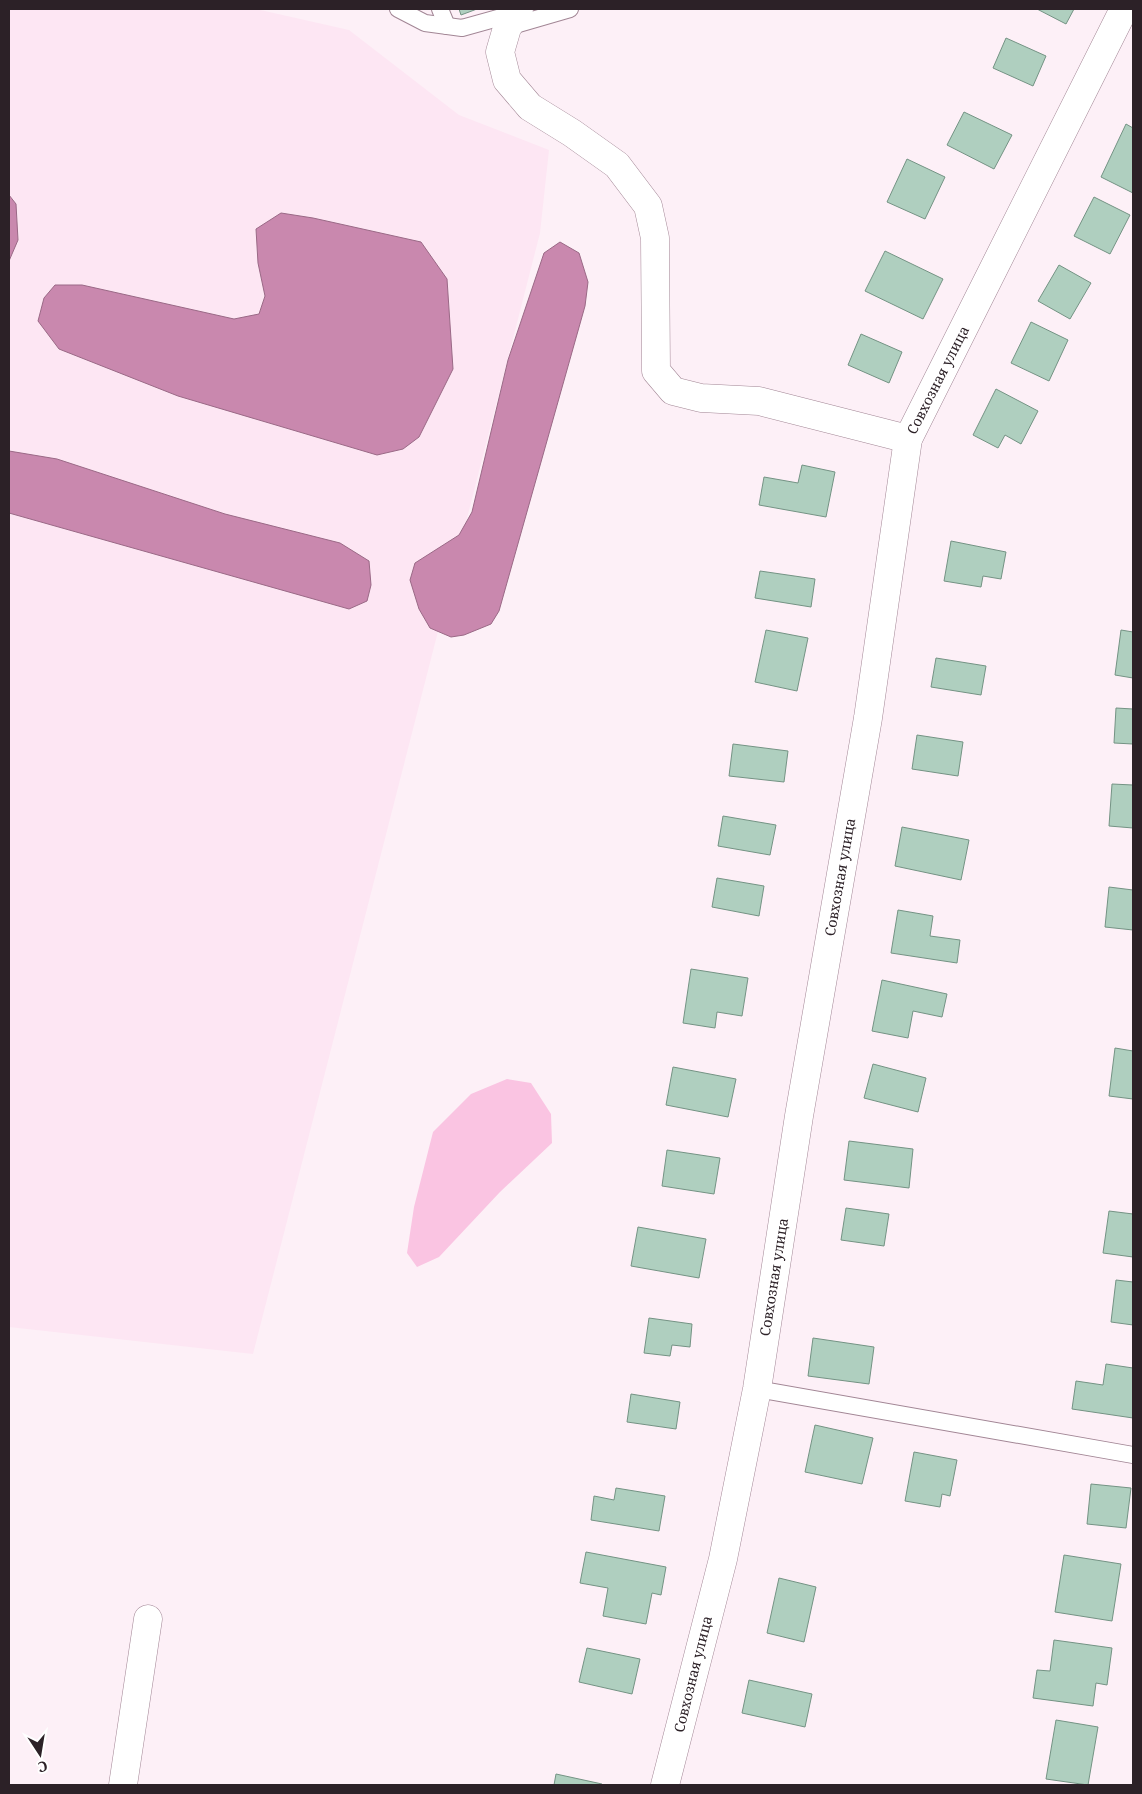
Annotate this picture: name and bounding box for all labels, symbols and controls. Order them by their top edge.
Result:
street label: Совхозная улица [902,322,973,437]
street label: Совхозная улица [820,816,859,937]
street label: Совхозная улица [755,1216,792,1337]
street label: Совхозная улица [669,1614,716,1734]
north arrow [15,1729,65,1779]
text: С [36,1757,49,1777]

